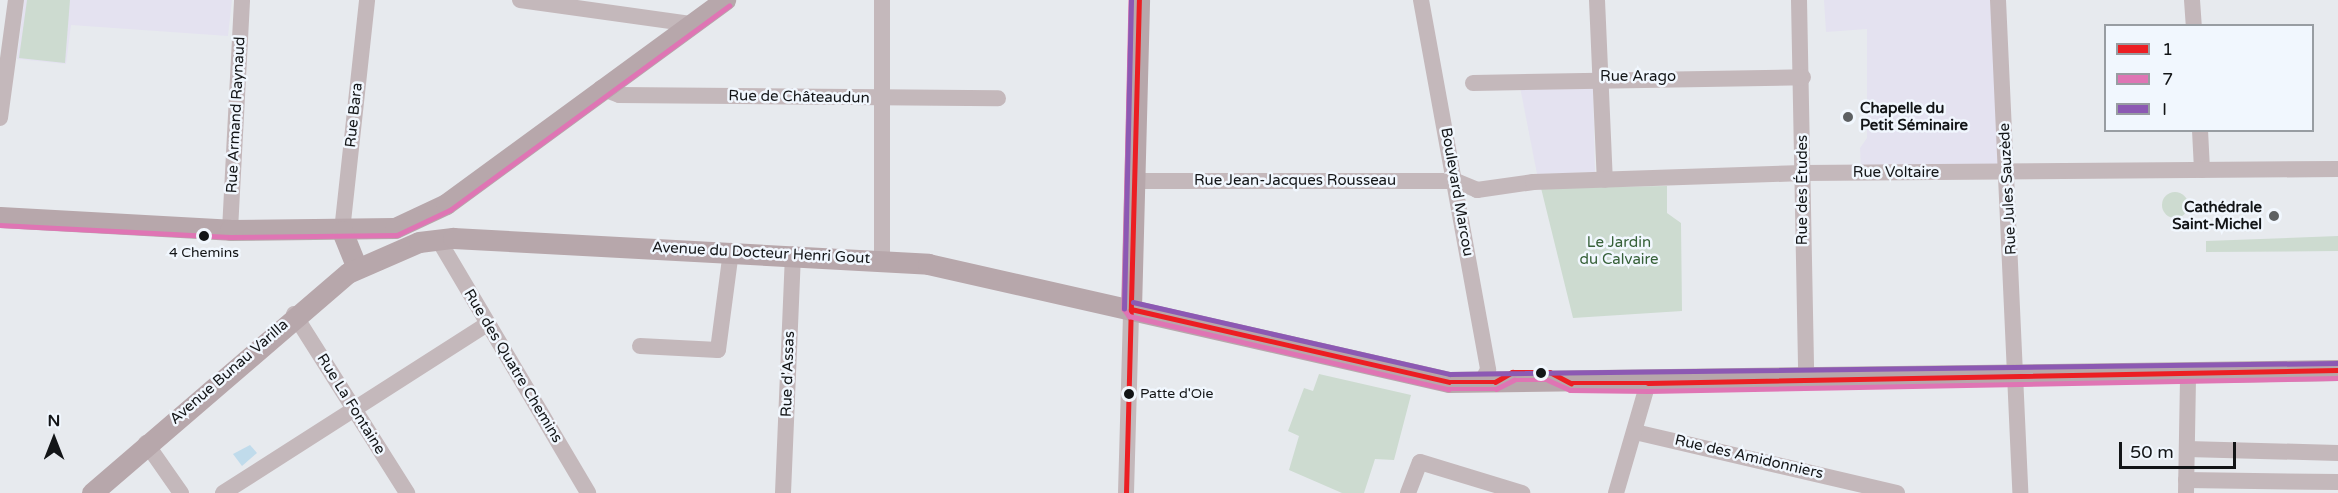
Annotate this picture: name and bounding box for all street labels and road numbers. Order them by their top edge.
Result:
street label: Rue Armand Raynaud [223,36,249,194]
street label: Rue Arago [1600,68,1676,86]
street label: Rue Bara [342,82,366,148]
street label: Rue de Châteaudun [728,87,870,107]
street label: Rue Jules Sauzède [1996,122,2020,256]
street label: Boulevard Marcou [1437,126,1477,258]
street label: Rue des Études [1794,135,1812,245]
street label: Rue Voltaire [1853,164,1939,182]
street label: Rue Jean-Jacques Rousseau [1194,172,1396,190]
street label: Avenue du Docteur Henri Gout [651,238,871,268]
street label: Rue des Quatre Chemins [460,286,566,446]
street label: Avenue Bunau Varilla [166,316,292,428]
street label: Rue d'Assas [778,331,798,417]
street label: Rue La Fontaine [313,350,389,458]
street label: Rue des Amidonniers [1673,431,1825,483]

